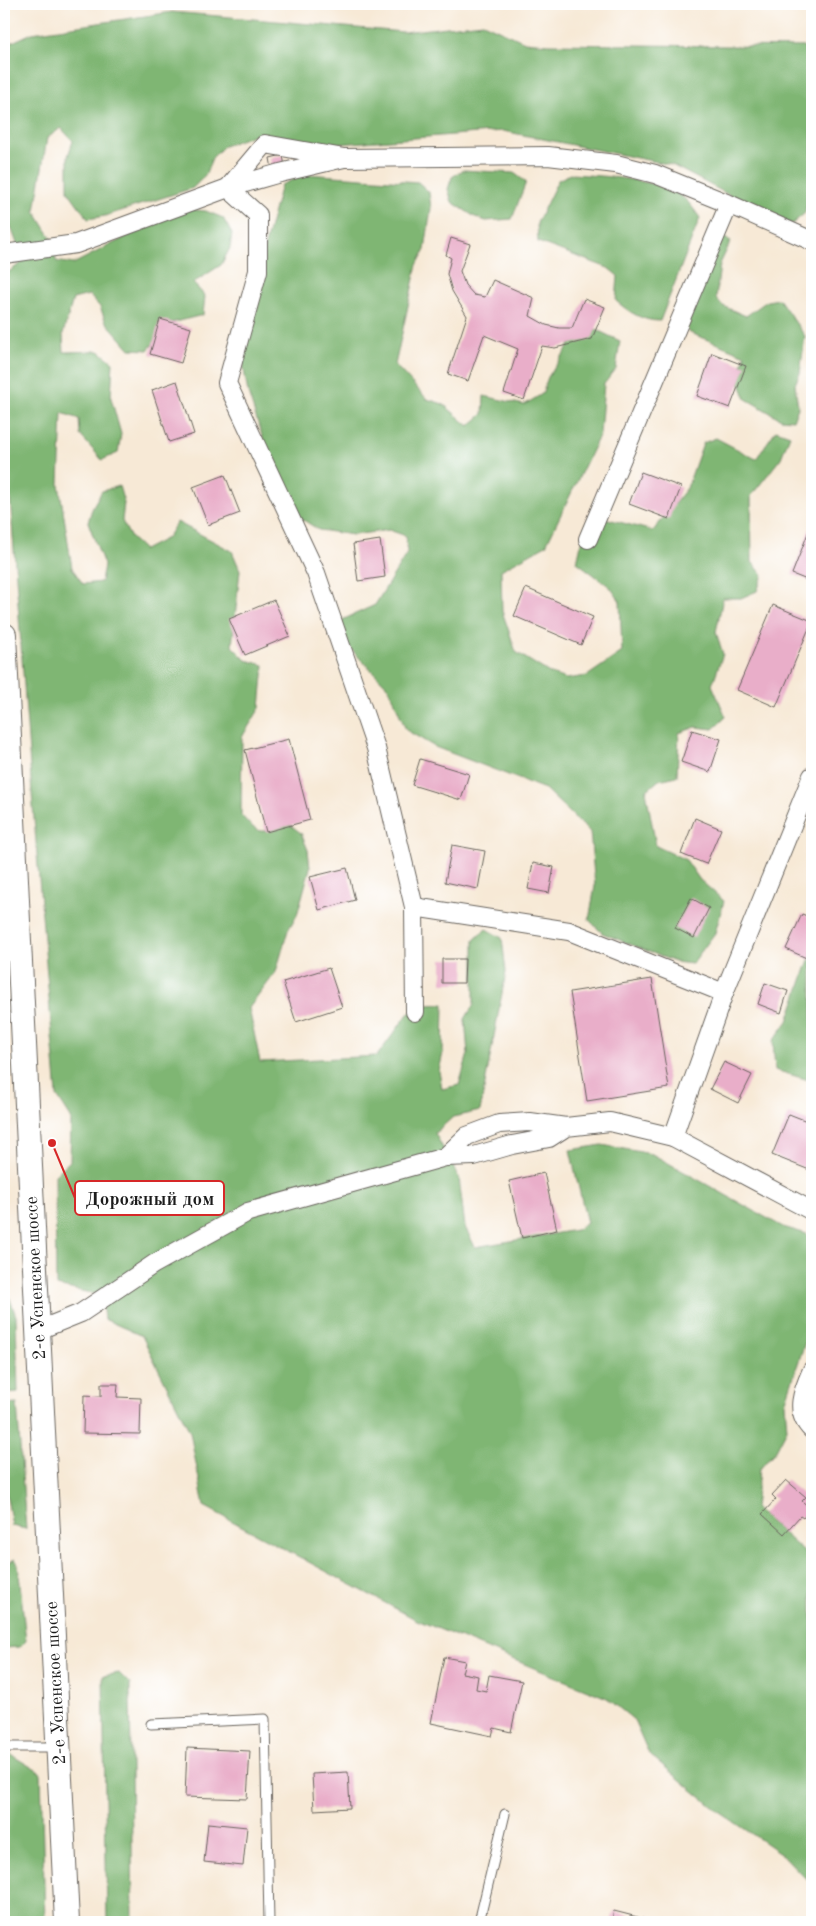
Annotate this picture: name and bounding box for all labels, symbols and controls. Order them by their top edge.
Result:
callout: Дорожный дом [75,1181,224,1215]
text: Дорожный дом [86,1191,214,1210]
street label: 2-е Успенское шоссе [23,1196,49,1360]
street label: 2-е Успенское шоссе [43,1601,69,1765]

